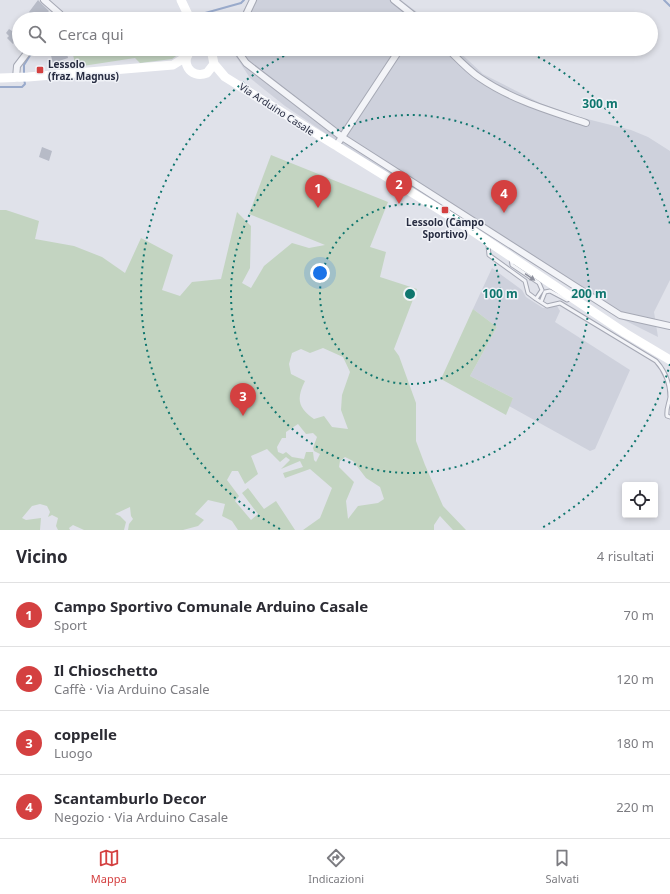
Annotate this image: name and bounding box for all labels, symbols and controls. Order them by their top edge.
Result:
search box [12,12,658,56]
icon: search [26,23,48,45]
text: Cerca qui [58,24,124,44]
place label: Lessolo (fraz. Magnus) [48,57,119,83]
marker: Lessolo (fraz. Magnus) [35,65,45,75]
street label: Via Arduino Casale [237,79,318,139]
text: 300 m [582,95,618,112]
pin: 2 [386,171,412,204]
pin: 1 [305,175,331,208]
pin: 4 [491,180,517,213]
marker: Lessolo (Campo Sportivo) [440,205,450,215]
place label: Lessolo (Campo Sportivo) [406,215,484,241]
your location [310,263,330,283]
one-way arrow [525,273,535,281]
text: 100 m [482,285,518,302]
text: 200 m [571,285,607,302]
centre of rings [403,287,417,301]
pin: 3 [230,383,256,416]
map controls [622,482,658,518]
button: locate [622,482,658,518]
text: Vicino [16,545,68,568]
text: 4 risultati [597,547,654,565]
text: Campo Sportivo Comunale Arduino Casale [54,596,368,616]
text: 1 [25,606,33,624]
text: 70 m [624,606,654,624]
text: Sport [54,616,87,634]
text: Il Chioschetto [54,660,158,680]
text: 2 [25,670,33,688]
text: 120 m [616,670,654,688]
text: Caffè · Via Arduino Casale [54,680,210,698]
text: coppelle [54,724,117,744]
text: 3 [25,734,33,752]
text: 180 m [616,734,654,752]
text: Luogo [54,744,93,762]
text: Scantamburlo Decor [54,788,206,808]
text: 4 [25,798,33,816]
text: 220 m [616,798,654,816]
text: Negozio · Via Arduino Casale [54,808,228,826]
tab: Mappa [91,847,127,886]
tab: Indicazioni [308,847,364,886]
tab: Salvati [546,847,579,886]

